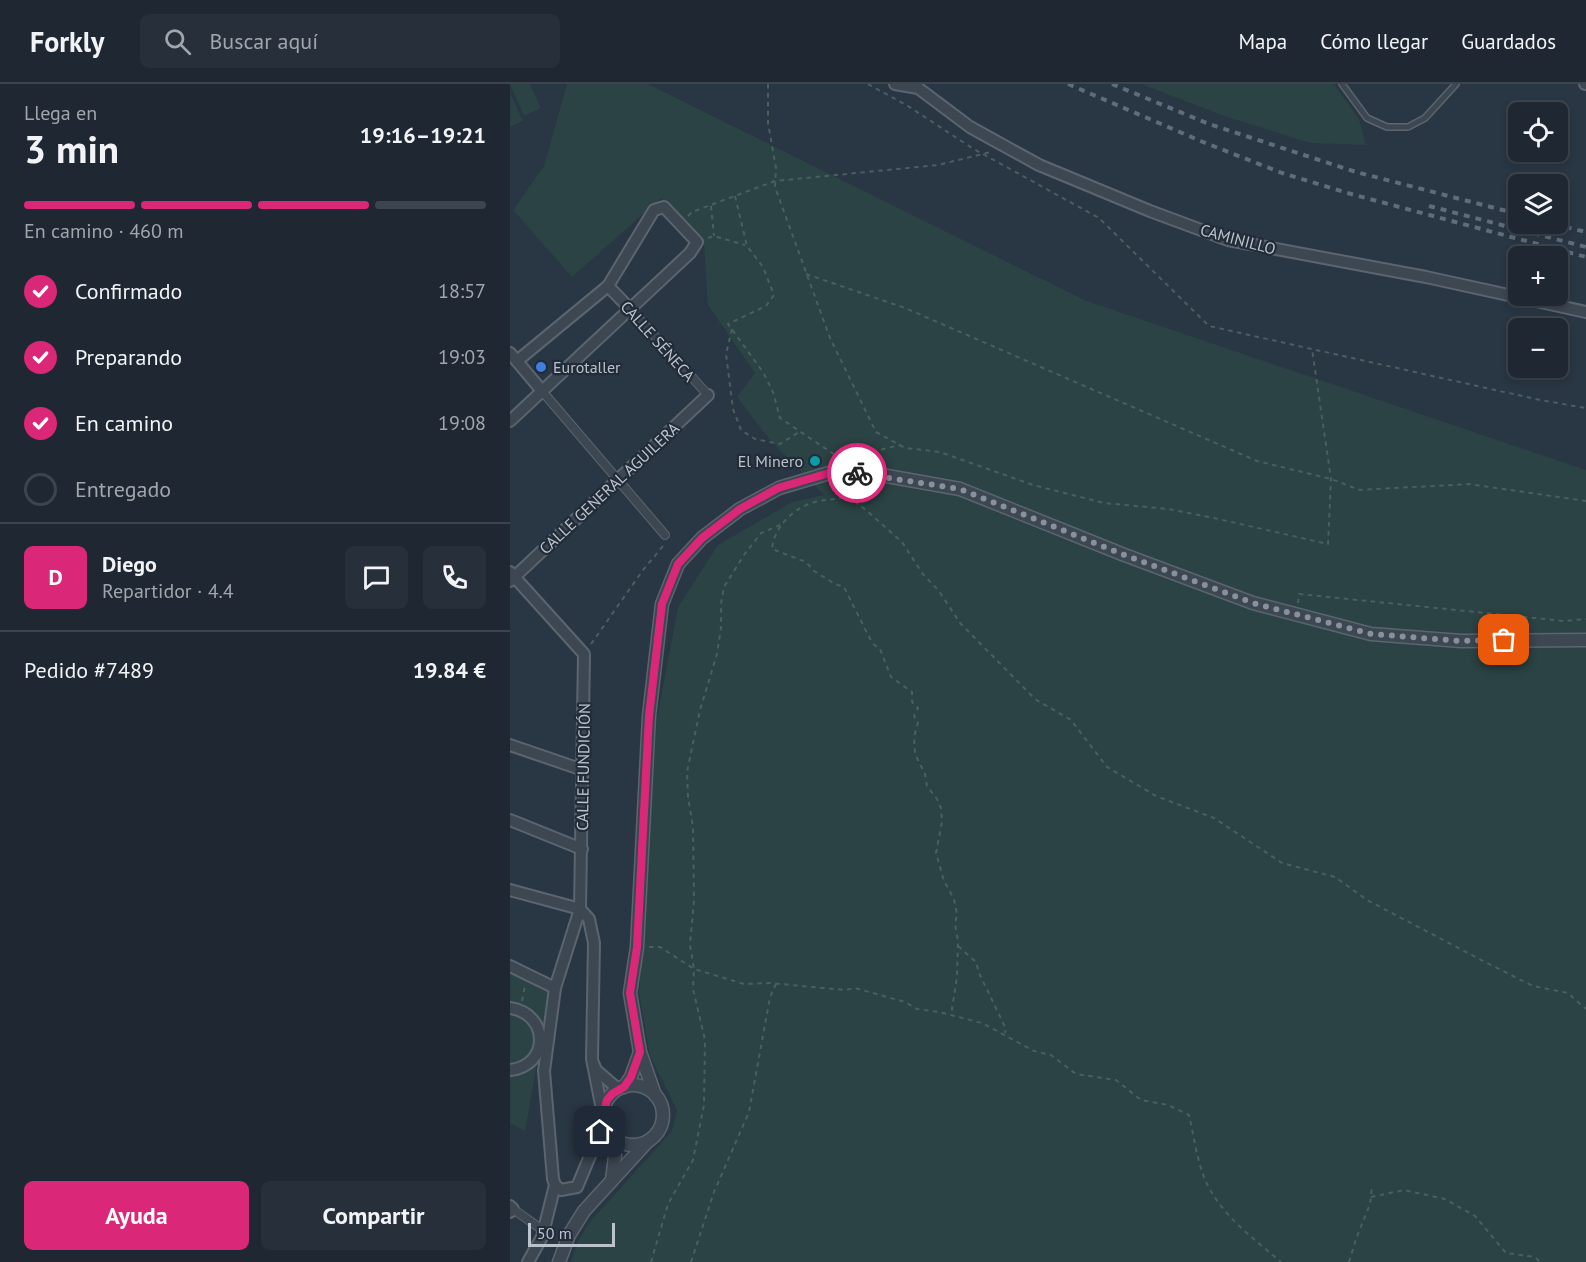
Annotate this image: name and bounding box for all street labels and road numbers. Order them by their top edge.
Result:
street label: CAMINILLO [1198,219,1278,259]
street label: CALLE SÉNECA [616,296,700,386]
street label: CALLE GENERAL AGUILERA [535,417,684,558]
street label: CALLE FUNDICIÓN [572,703,594,831]

